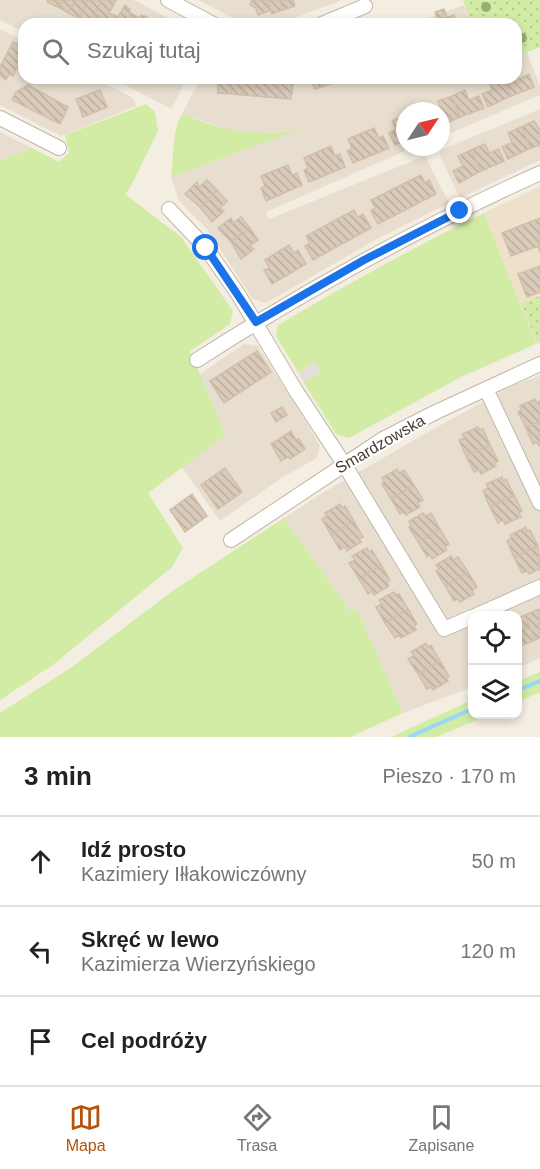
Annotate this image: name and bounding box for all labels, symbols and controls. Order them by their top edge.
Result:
search box [18,18,522,84]
icon: search [39,35,72,68]
text: Szukaj tutaj [87,38,201,63]
north arrow [396,102,450,156]
route end [446,197,472,223]
route start [192,234,218,260]
street label: Smardzowska [332,411,428,476]
map controls [468,611,522,719]
button: locate [468,611,522,665]
button: layers [468,665,522,719]
text: 3 min [24,761,92,791]
text: Pieszo · 170 m [383,765,516,787]
text: Idź prosto [81,837,186,862]
icon: ahead [24,845,57,878]
text: 50 m [472,850,516,872]
text: Kazimiery Iłłakowiczówny [81,863,307,885]
text: Skręć w lewo [81,927,219,952]
icon: left [24,935,57,968]
text: 120 m [460,940,516,962]
text: Kazimierza Wierzyńskiego [81,953,316,975]
icon: arrive [24,1025,57,1058]
text: Cel podróży [81,1028,207,1053]
tab: Mapa [66,1101,106,1155]
tab: Trasa [237,1101,277,1155]
tab: Zapisane [409,1101,474,1155]

